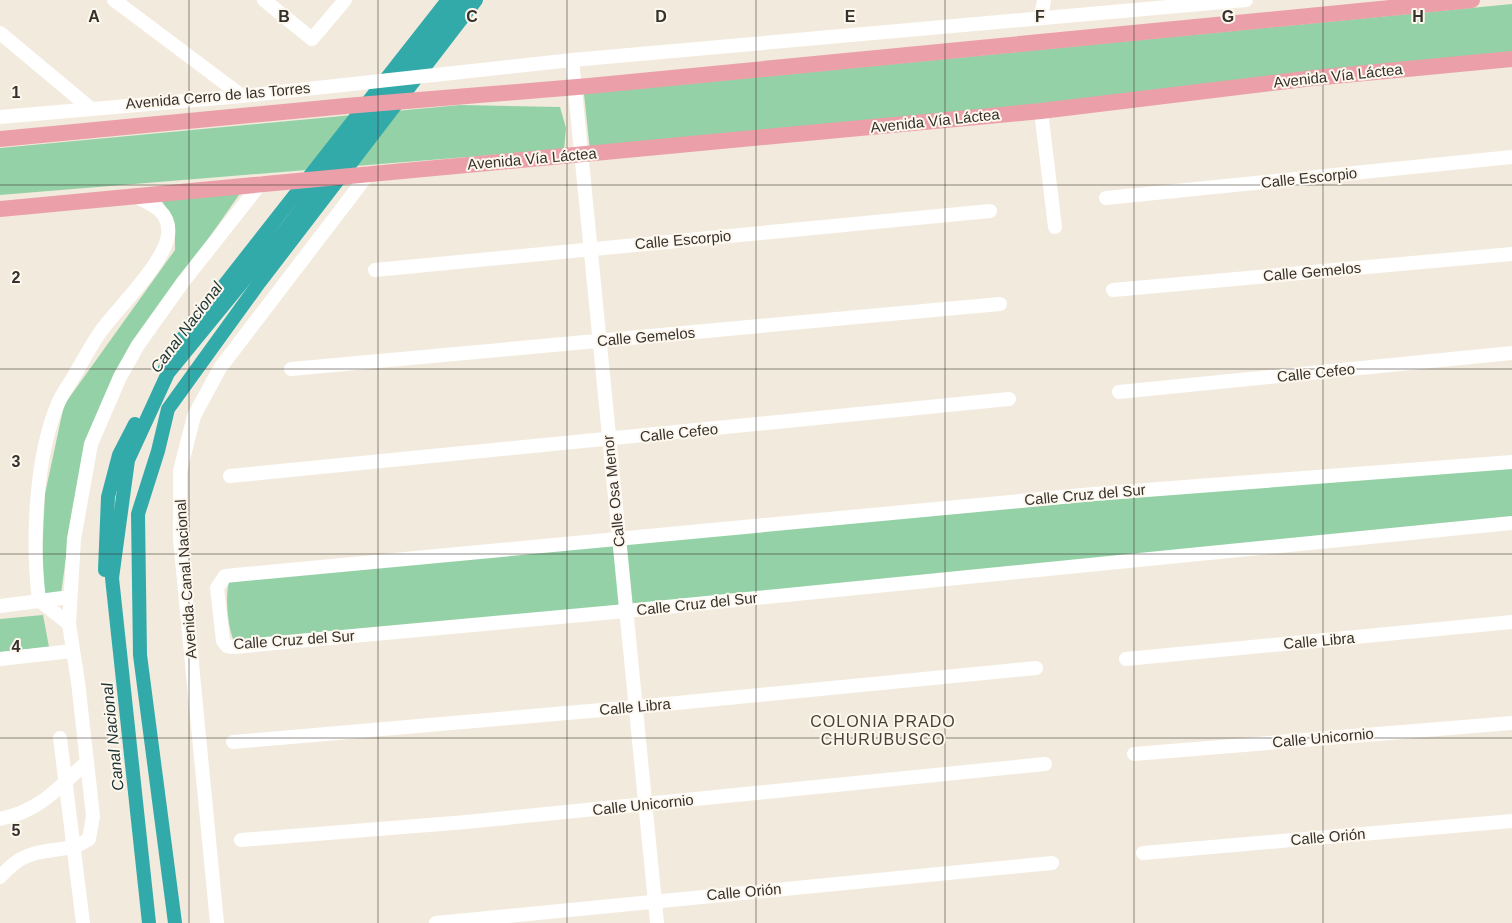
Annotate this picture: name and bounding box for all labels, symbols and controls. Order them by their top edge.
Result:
text: A [88,8,100,25]
text: B [278,8,290,25]
text: C [466,8,478,25]
text: D [655,8,667,25]
text: E [845,8,856,25]
text: F [1035,8,1045,25]
text: G [1222,8,1234,25]
text: H [1412,8,1424,25]
street label: Avenida Vía Láctea [1273,60,1404,91]
street label: Avenida Cerro de las Torres [125,79,311,112]
text: 1 [12,84,21,101]
street label: Avenida Vía Láctea [870,105,1001,136]
street label: Avenida Vía Láctea [467,144,598,173]
street label: Calle Escorpio [1260,164,1358,191]
street label: Calle Escorpio [634,227,732,252]
street label: Calle Gemelos [1262,259,1362,284]
text: 2 [12,269,21,286]
water label: Canal Nacional [147,279,226,376]
street label: Calle Gemelos [596,324,696,349]
street label: Calle Cefeo [1276,360,1356,385]
street label: Calle Cefeo [639,420,719,445]
street label: Calle Osa Menor [599,434,628,548]
text: 3 [12,453,21,470]
street label: Calle Cruz del Sur [1024,481,1146,508]
street label: Avenida Canal Nacional [171,499,200,659]
street label: Calle Cruz del Sur [636,589,758,618]
street label: Calle Cruz del Sur [233,627,355,652]
street label: Calle Libra [1282,629,1356,652]
text: 4 [12,638,21,655]
water label: Canal Nacional [98,682,127,792]
street label: Calle Libra [598,695,672,718]
district label: COLONIA PRADO CHURUBUSCO [810,713,956,748]
street label: Calle Unicornio [1272,725,1374,750]
street label: Calle Unicornio [591,791,694,818]
text: 5 [12,822,21,839]
street label: Calle Orión [1290,825,1366,848]
street label: Calle Orión [706,880,782,903]

